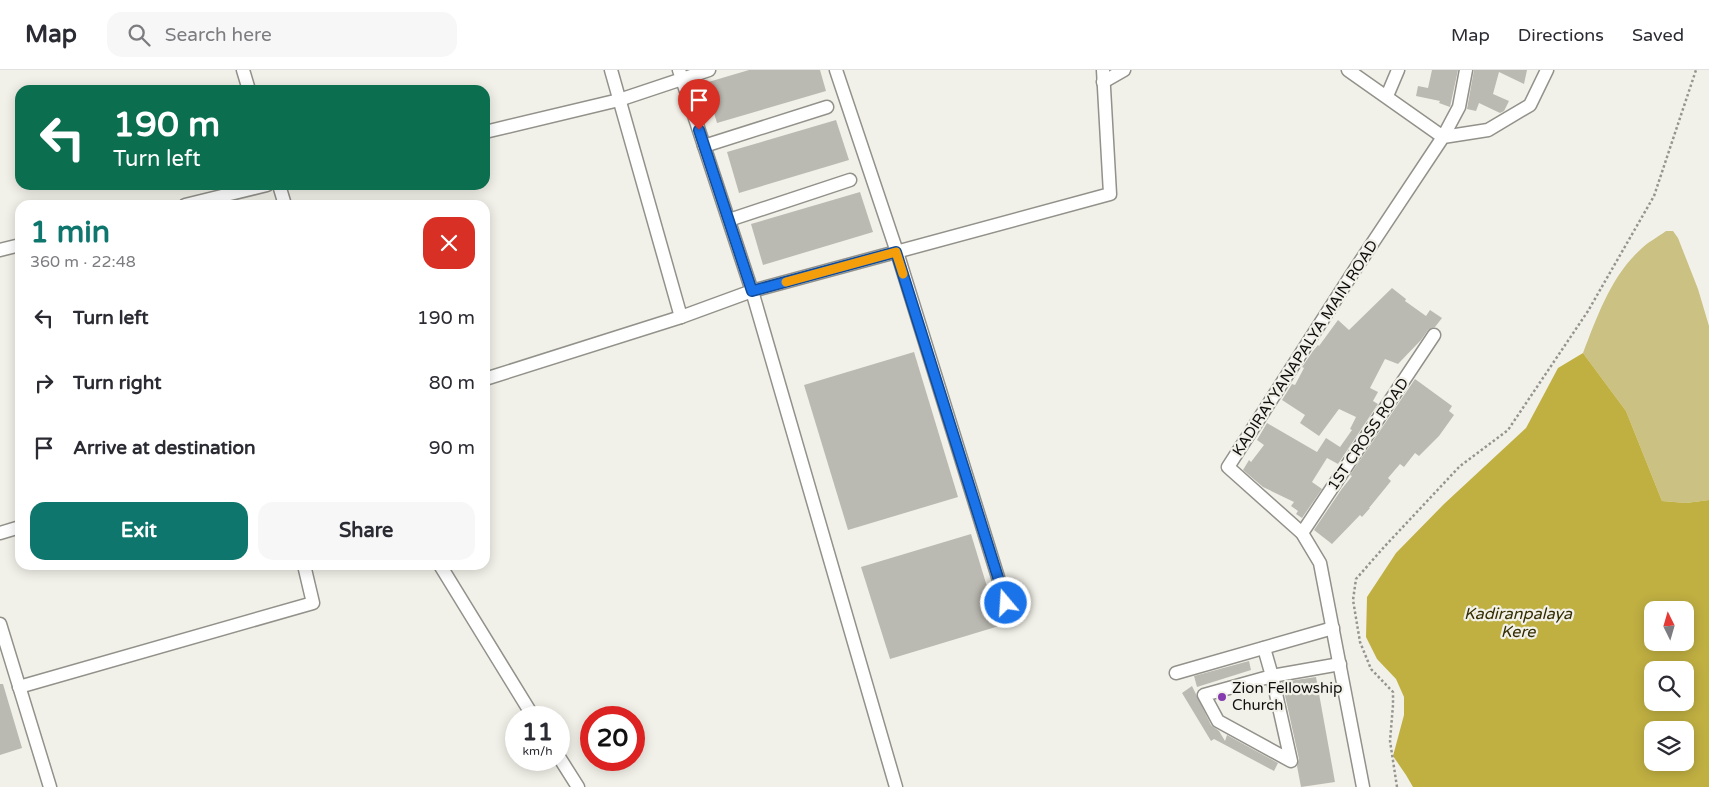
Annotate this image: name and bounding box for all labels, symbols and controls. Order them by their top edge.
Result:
search box [107,12,457,57]
text: Map [25,20,77,49]
icon: search [125,21,153,49]
text: Search here [165,24,272,46]
text: Map [1451,24,1490,46]
text: Directions [1518,24,1604,46]
text: Saved [1632,24,1684,46]
pin [678,79,720,130]
icon: arrive [685,86,713,114]
text: 190 m [113,104,220,146]
icon: left [30,105,95,170]
text: Turn left [113,146,201,172]
text: 1 min [30,214,110,251]
button: close [423,217,475,269]
street label: KADIRAYYANAPALYA MAIN ROAD [1228,237,1382,459]
text: 360 m · 22:48 [30,252,136,272]
icon: left [30,304,58,332]
text: Turn left [73,307,149,329]
text: 190 m [417,307,475,329]
icon: right [30,369,58,397]
text: Turn right [73,372,161,394]
text: 80 m [429,372,475,394]
street label: 1ST CROSS ROAD [1324,374,1412,494]
icon: arrive [30,434,58,462]
text: Arrive at destination [73,437,256,459]
text: 90 m [429,437,475,459]
button: Exit [30,502,248,560]
button: Share [258,502,475,560]
position arrow [979,576,1031,628]
north arrow [1644,601,1694,651]
map controls [1644,601,1694,771]
water label: Kadiranpalaya Kere [1464,604,1573,642]
button: search [1644,661,1694,711]
place label: Zion Fellowship Church [1232,679,1342,714]
marker: Zion Fellowship Church [1216,691,1228,703]
speed limit sign: 20 [580,706,645,771]
text: 11 [522,717,553,747]
button: layers [1644,721,1694,771]
text: km/h [522,744,553,758]

